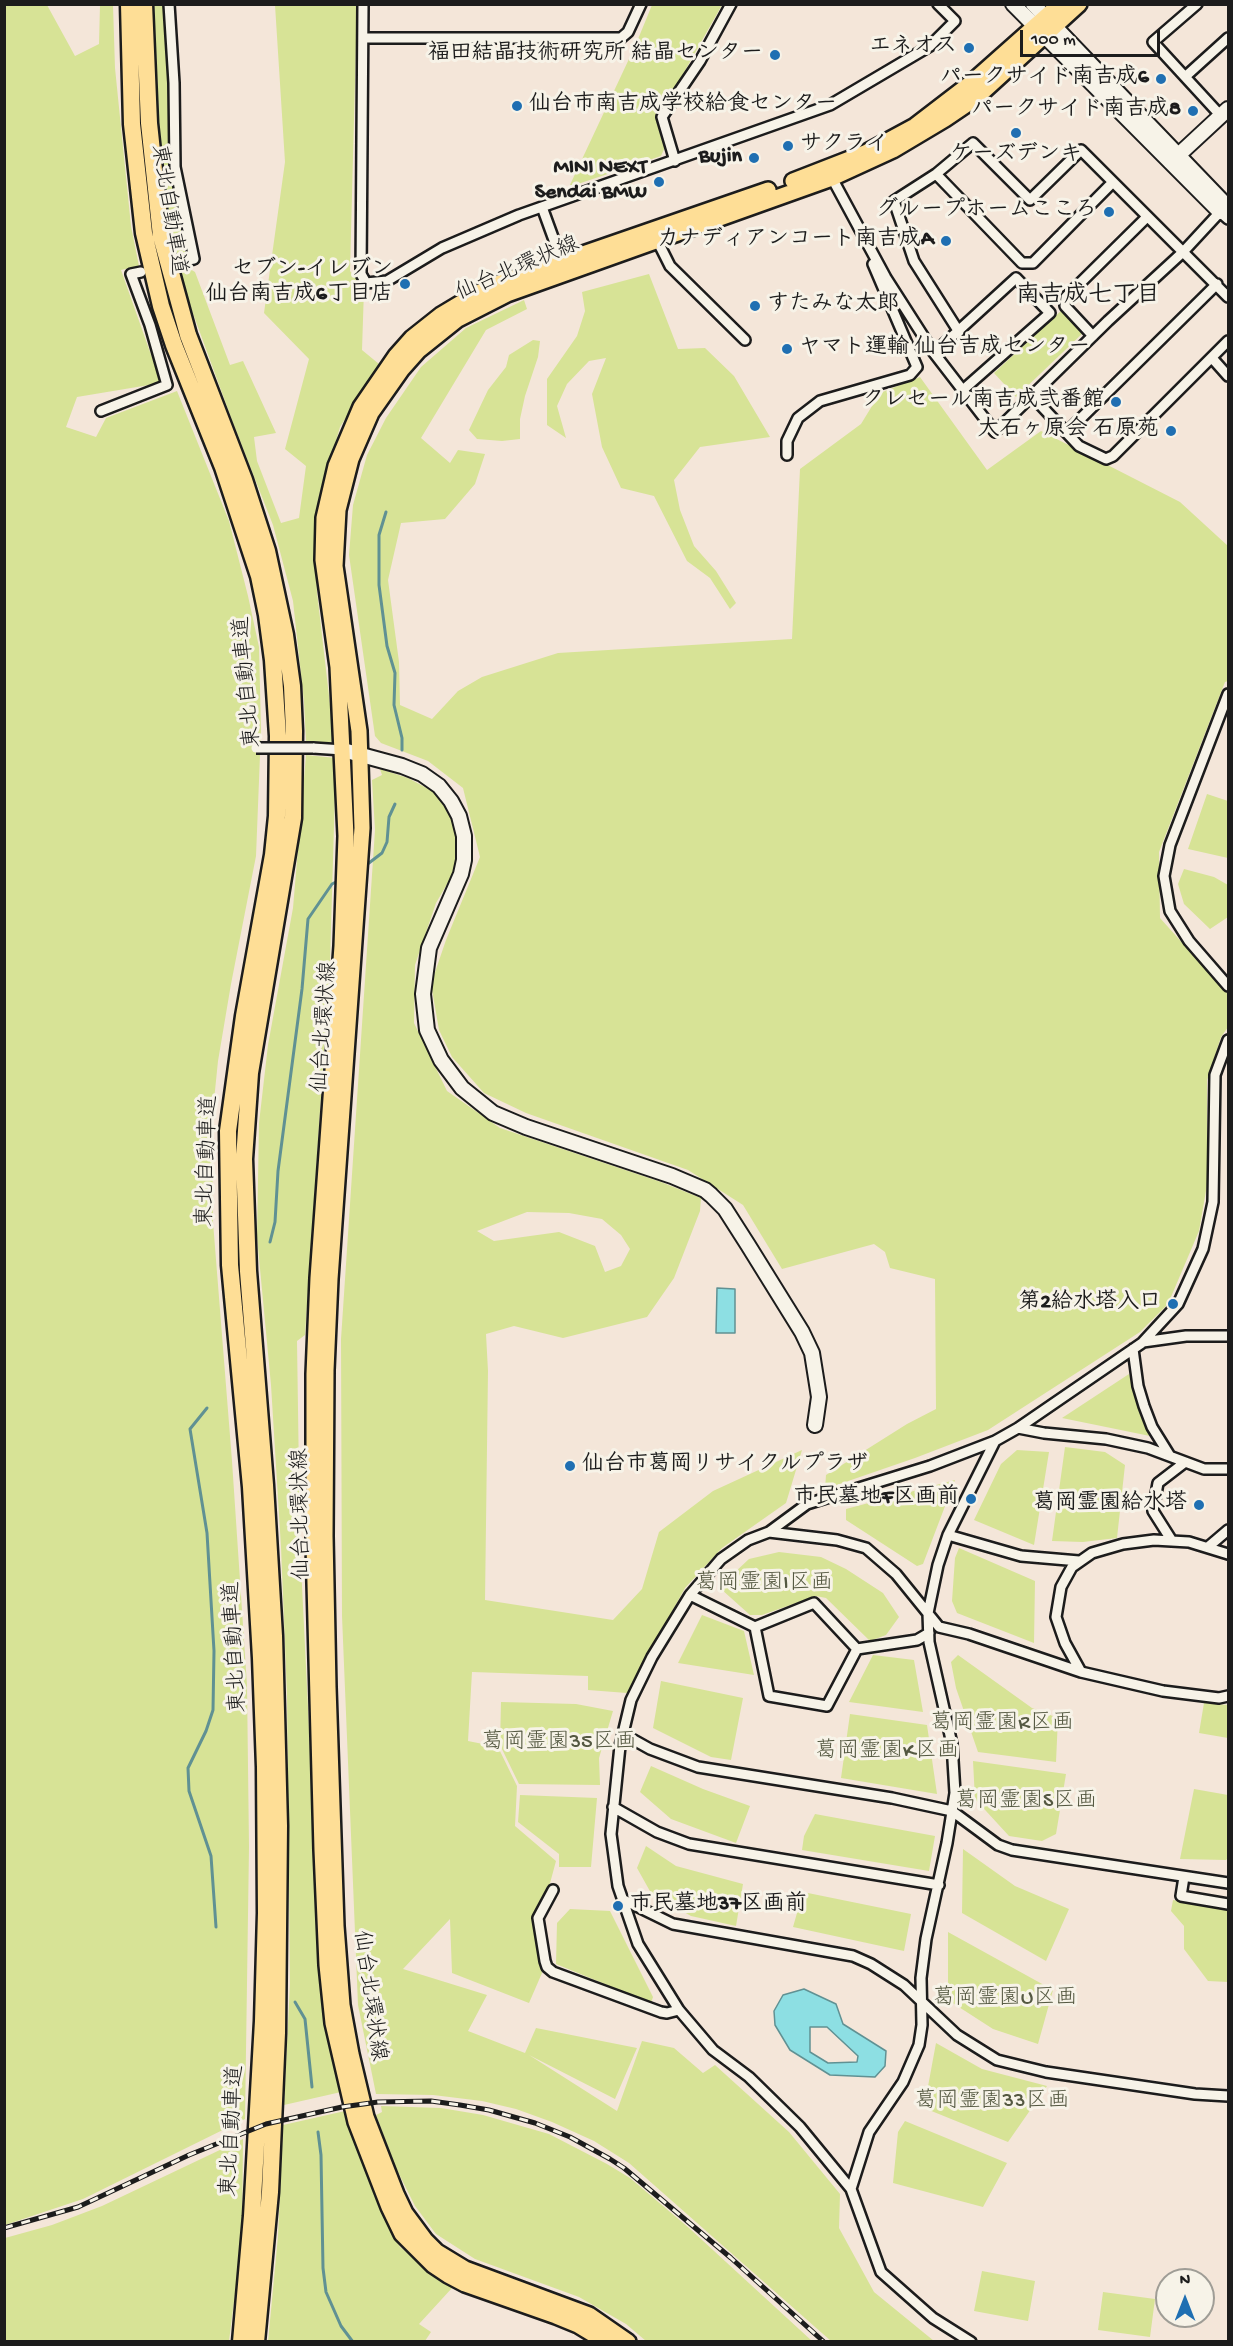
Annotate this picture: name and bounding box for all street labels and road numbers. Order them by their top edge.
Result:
street label: 東北自動車道 [144,143,190,277]
street label: 仙台北環状線 [452,232,584,308]
street label: 東北自動車道 [230,615,268,749]
street label: 仙台北環状線 [308,960,344,1094]
street label: 東北自動車道 [194,1095,224,1227]
street label: 仙台北環状線 [289,1448,317,1580]
street label: 東北自動車道 [220,1580,254,1714]
street label: 仙台北環状線 [346,1929,390,2063]
street label: 東北自動車道 [217,2064,251,2198]

